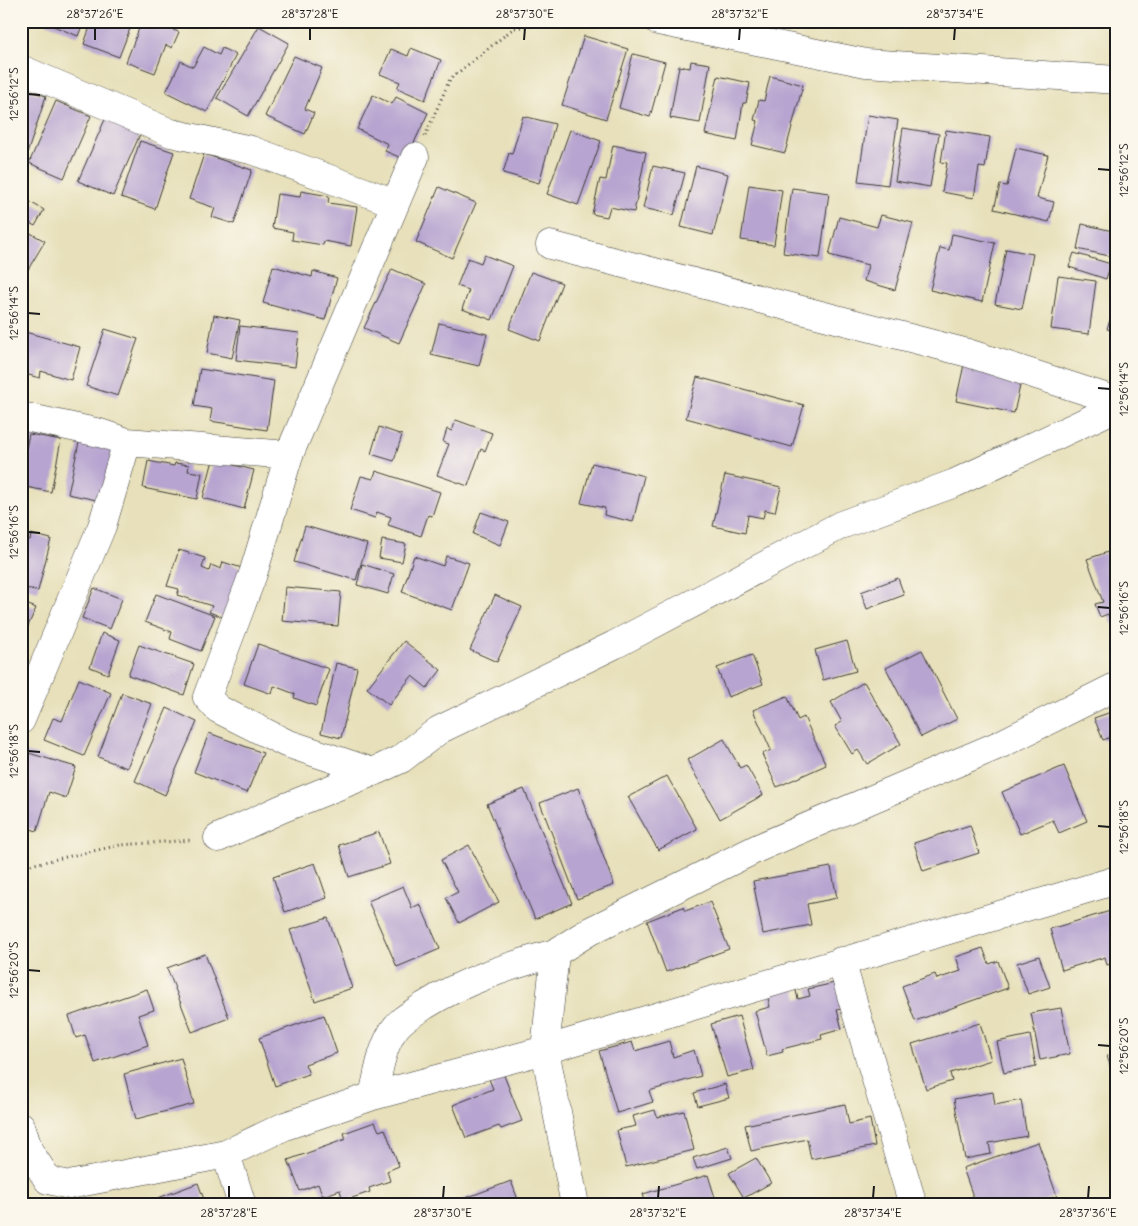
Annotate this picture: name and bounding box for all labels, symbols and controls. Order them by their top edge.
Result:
text: 28°37'26"E [66,6,124,21]
text: 28°37'28"E [281,6,339,21]
text: 28°37'30"E [496,6,554,21]
text: 28°37'32"E [711,6,769,21]
text: 28°37'34"E [926,6,984,21]
text: 12°56'12"S [6,67,21,121]
text: 12°56'12"S [1116,143,1131,197]
text: 12°56'14"S [6,286,21,340]
text: 12°56'14"S [1116,362,1131,416]
text: 12°56'16"S [6,505,21,559]
text: 12°56'16"S [1116,581,1131,635]
text: 12°56'18"S [6,724,21,778]
text: 12°56'18"S [1116,800,1131,854]
text: 12°56'20"S [6,941,21,998]
text: 12°56'20"S [1116,1017,1131,1074]
text: 28°37'28"E [200,1205,258,1220]
text: 28°37'30"E [414,1205,472,1220]
text: 28°37'32"E [629,1205,687,1220]
text: 28°37'34"E [844,1205,902,1220]
text: 28°37'36"E [1059,1205,1117,1220]

